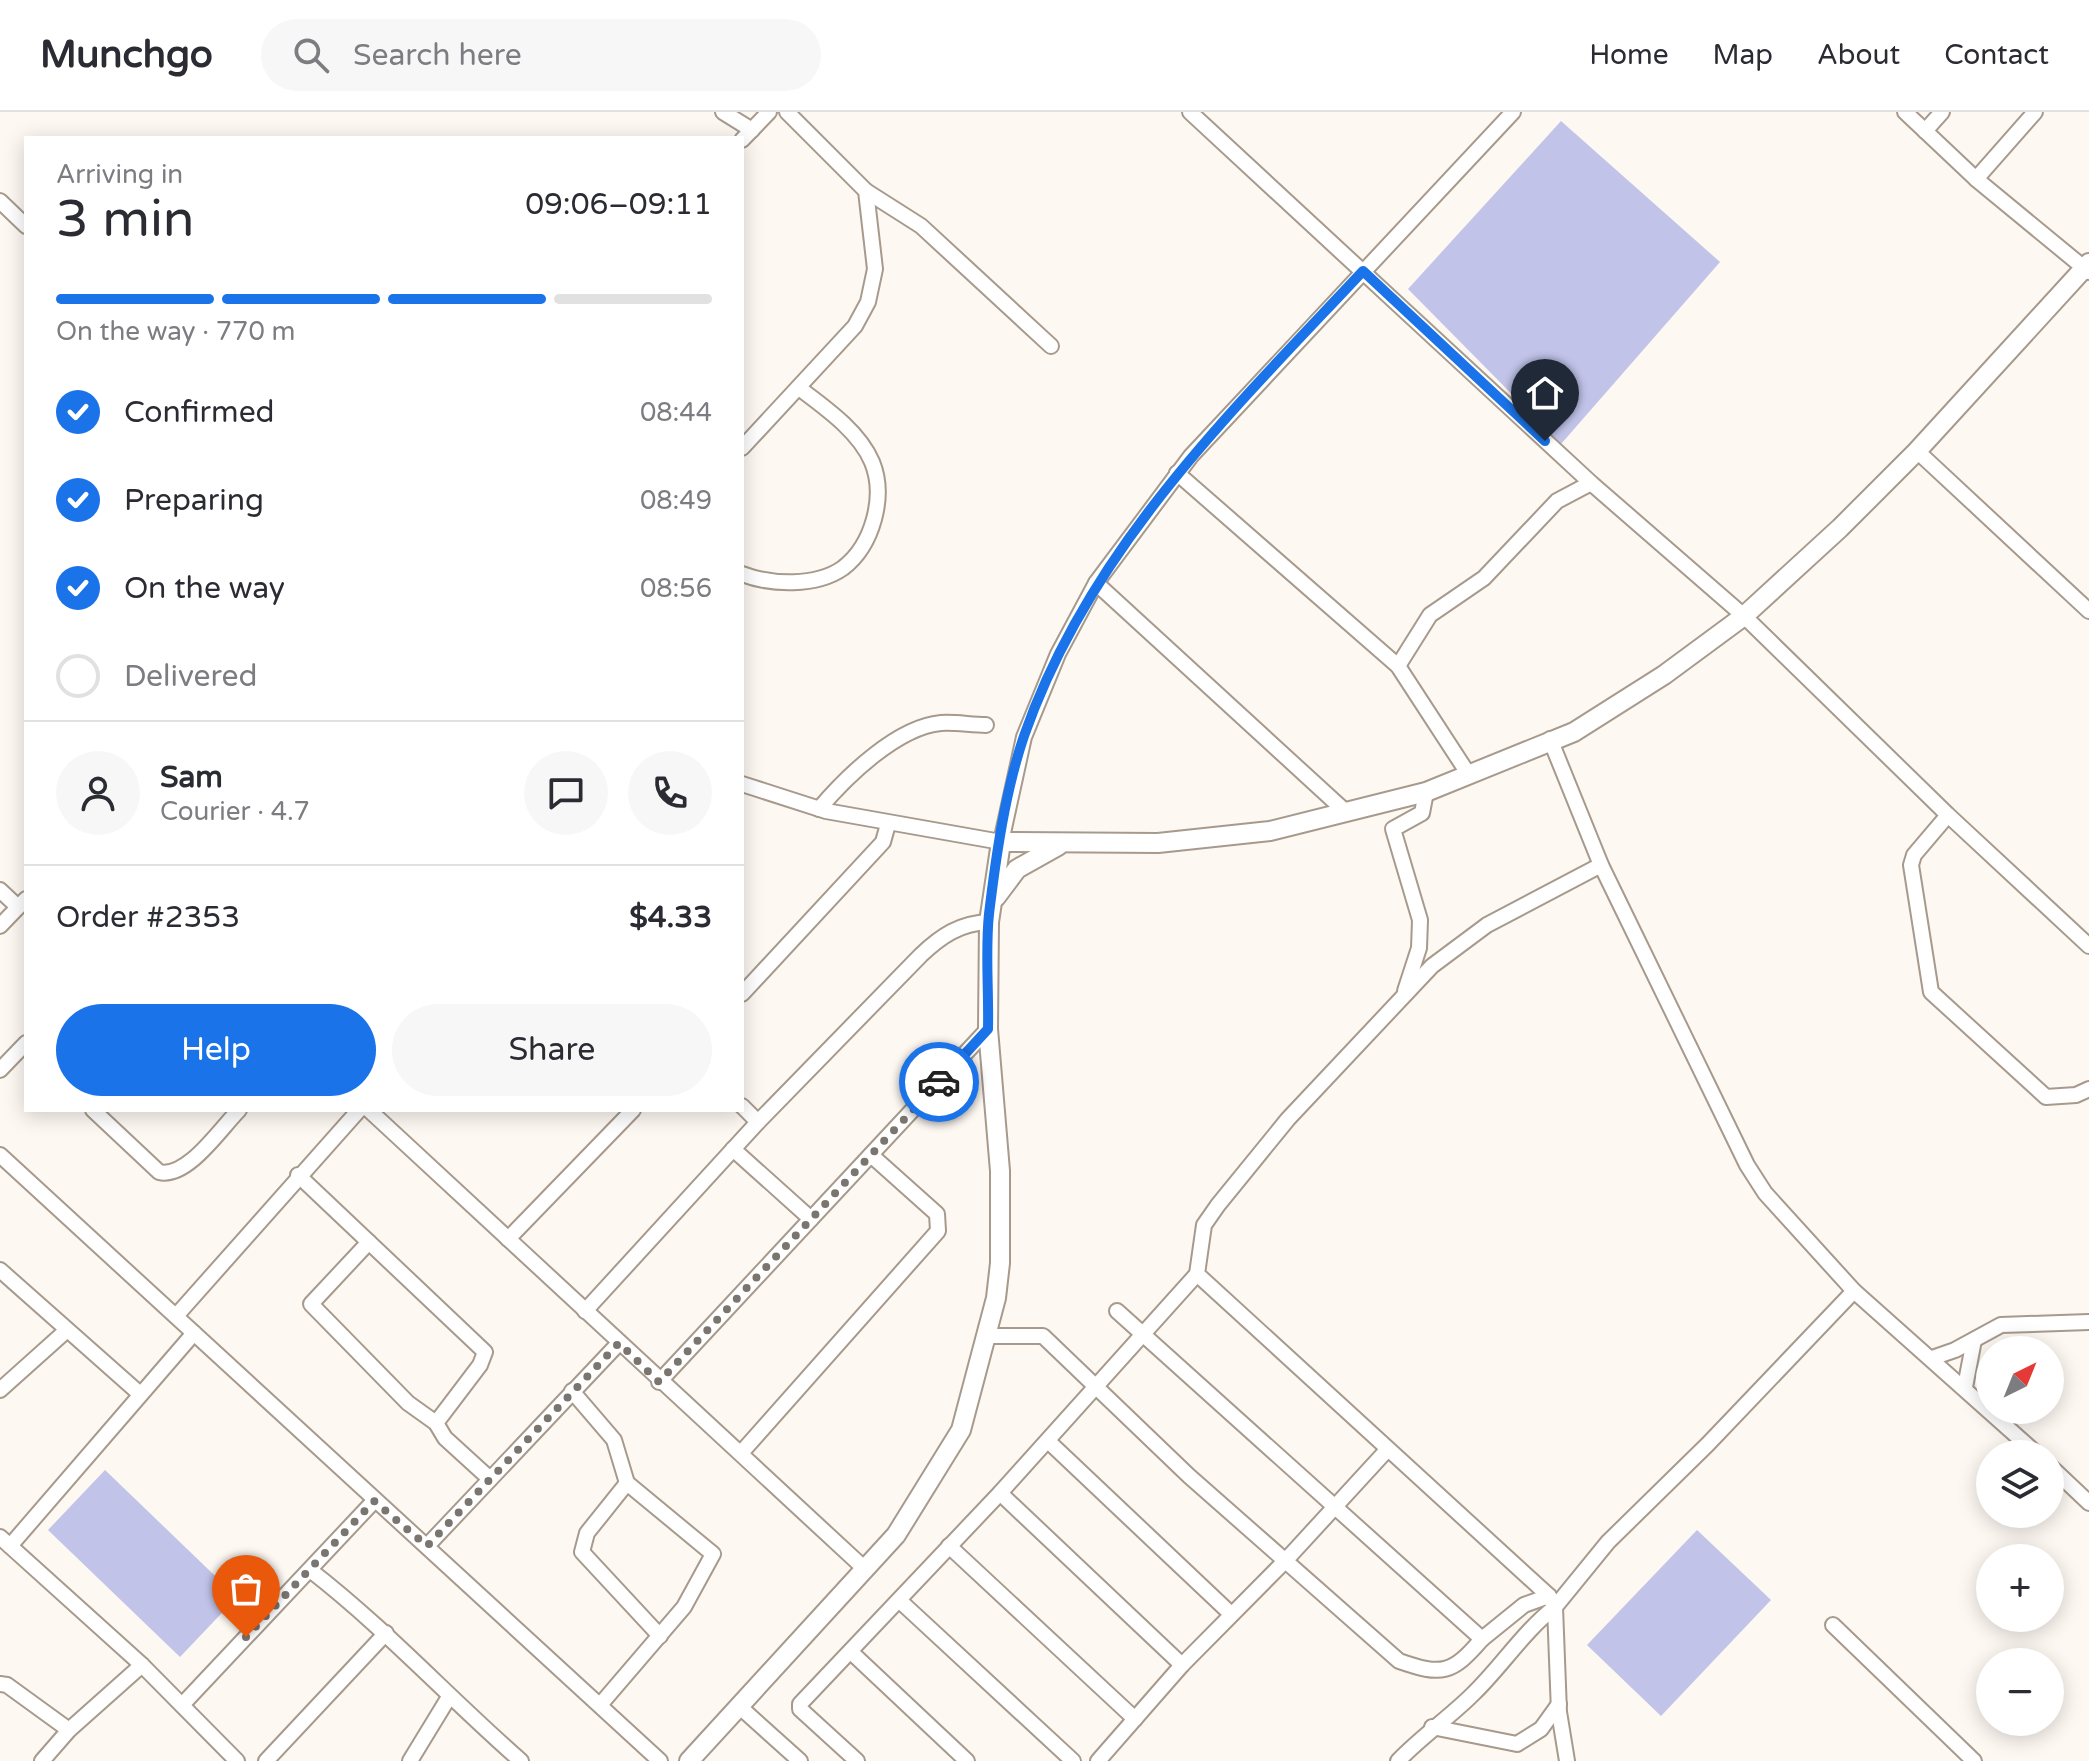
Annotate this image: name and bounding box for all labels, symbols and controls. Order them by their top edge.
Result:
search box [261,19,821,91]
text: Munchgo [40,32,213,78]
icon: search [289,33,333,77]
text: Search here [353,37,522,74]
text: Home [1589,38,1669,72]
text: Map [1713,38,1773,72]
text: About [1817,38,1900,72]
text: Contact [1944,38,2049,72]
text: Arriving in [56,159,183,190]
text: 09:06–09:11 [525,186,712,223]
text: 3 min [56,188,195,251]
text: On the way · 770 m [56,316,295,347]
pin [1511,359,1579,441]
icon: home [1523,371,1567,415]
icon: check [56,390,100,434]
text: Confirmed [124,394,275,431]
text: 08:44 [640,397,712,428]
icon: check [56,478,100,522]
text: Preparing [124,482,264,519]
text: 08:49 [640,485,712,516]
icon: check [56,566,100,610]
text: On the way [124,570,285,607]
text: 08:56 [640,573,712,604]
text: Delivered [124,658,258,695]
button: person [56,751,140,835]
button: chat [524,751,608,835]
button: phone [628,751,712,835]
text: Sam [160,759,223,796]
text: Courier · 4.7 [160,796,310,827]
text: Order #2353 [56,899,240,936]
text: $4.33 [629,899,712,936]
button: Help [56,1004,376,1096]
button: Share [392,1004,712,1096]
courier [899,1042,979,1122]
icon: car [917,1060,961,1104]
north arrow [1976,1336,2064,1424]
map controls [1976,1336,2064,1736]
button: layers [1976,1440,2064,1528]
button: + [1976,1544,2064,1632]
pin [212,1555,280,1637]
icon: bag [224,1567,268,1611]
button: − [1976,1648,2064,1736]

